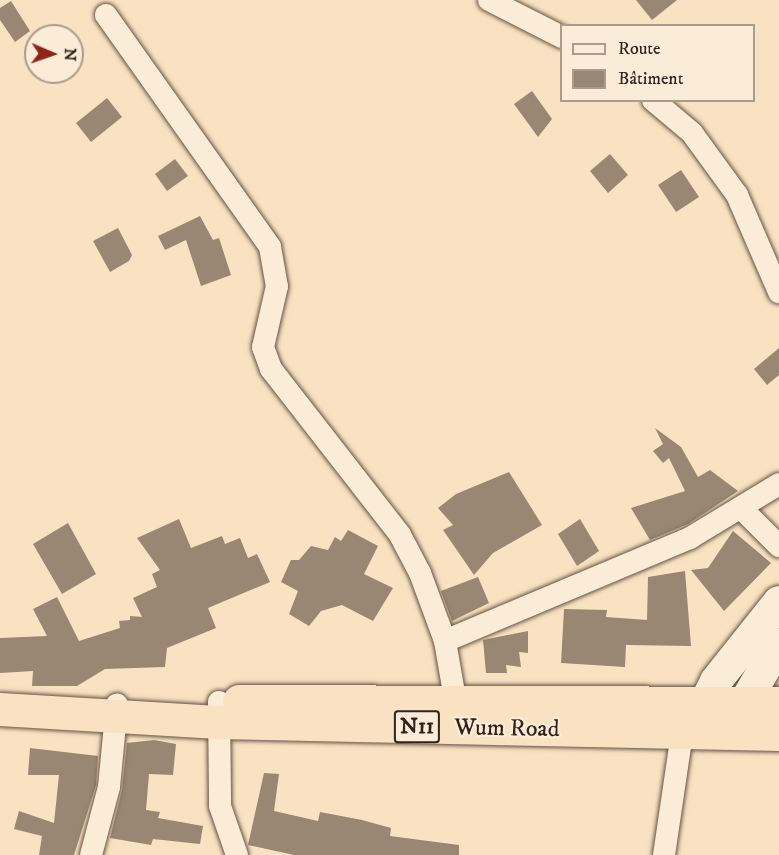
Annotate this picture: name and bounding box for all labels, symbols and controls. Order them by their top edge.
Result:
north arrow [24,24,84,84]
legend [560,24,755,102]
text: Route [618,38,661,60]
text: N [60,48,80,61]
text: Bâtiment [618,68,683,90]
road number: N11 [393,708,441,746]
street label: Wum Road [454,714,560,744]

